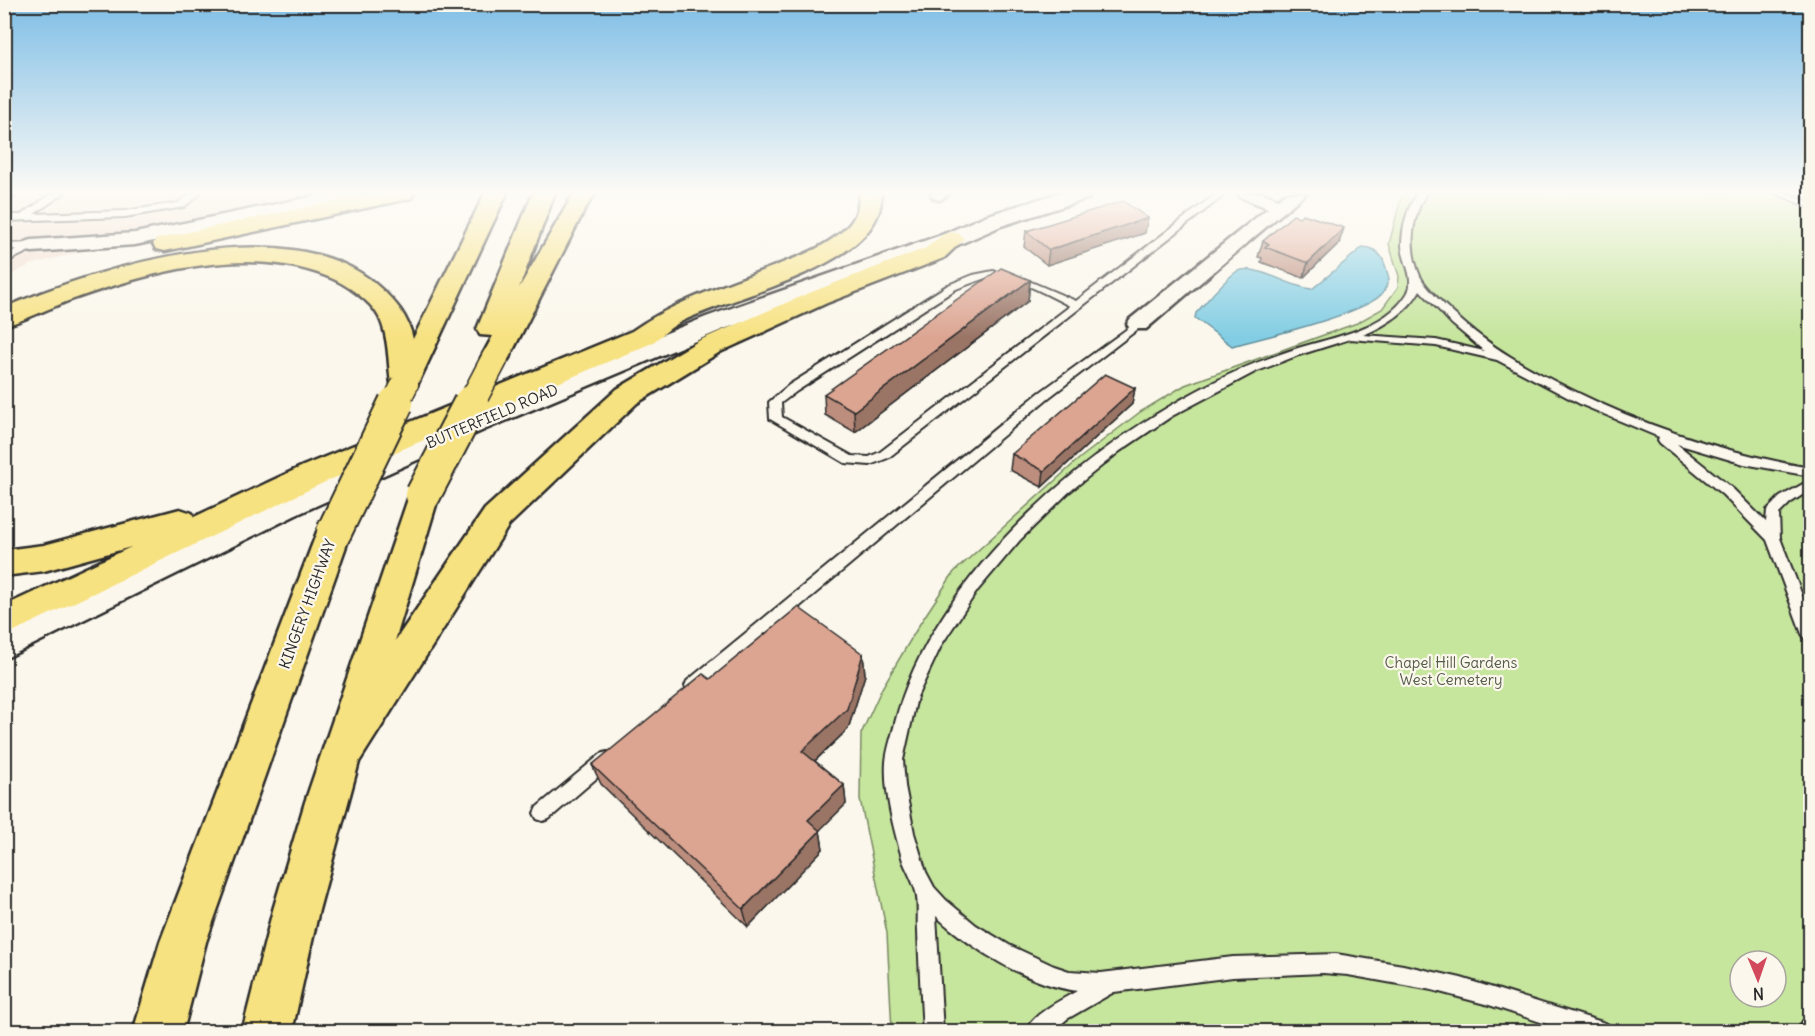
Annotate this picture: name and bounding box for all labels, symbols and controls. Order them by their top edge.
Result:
street label: BUTTERFIELD ROAD [423,380,561,452]
street label: KINGERY HIGHWAY [275,536,339,671]
park label: Chapel Hill Gardens West Cemetery [1385,653,1518,689]
north arrow [1728,949,1788,1009]
text: N [1753,984,1764,1004]

